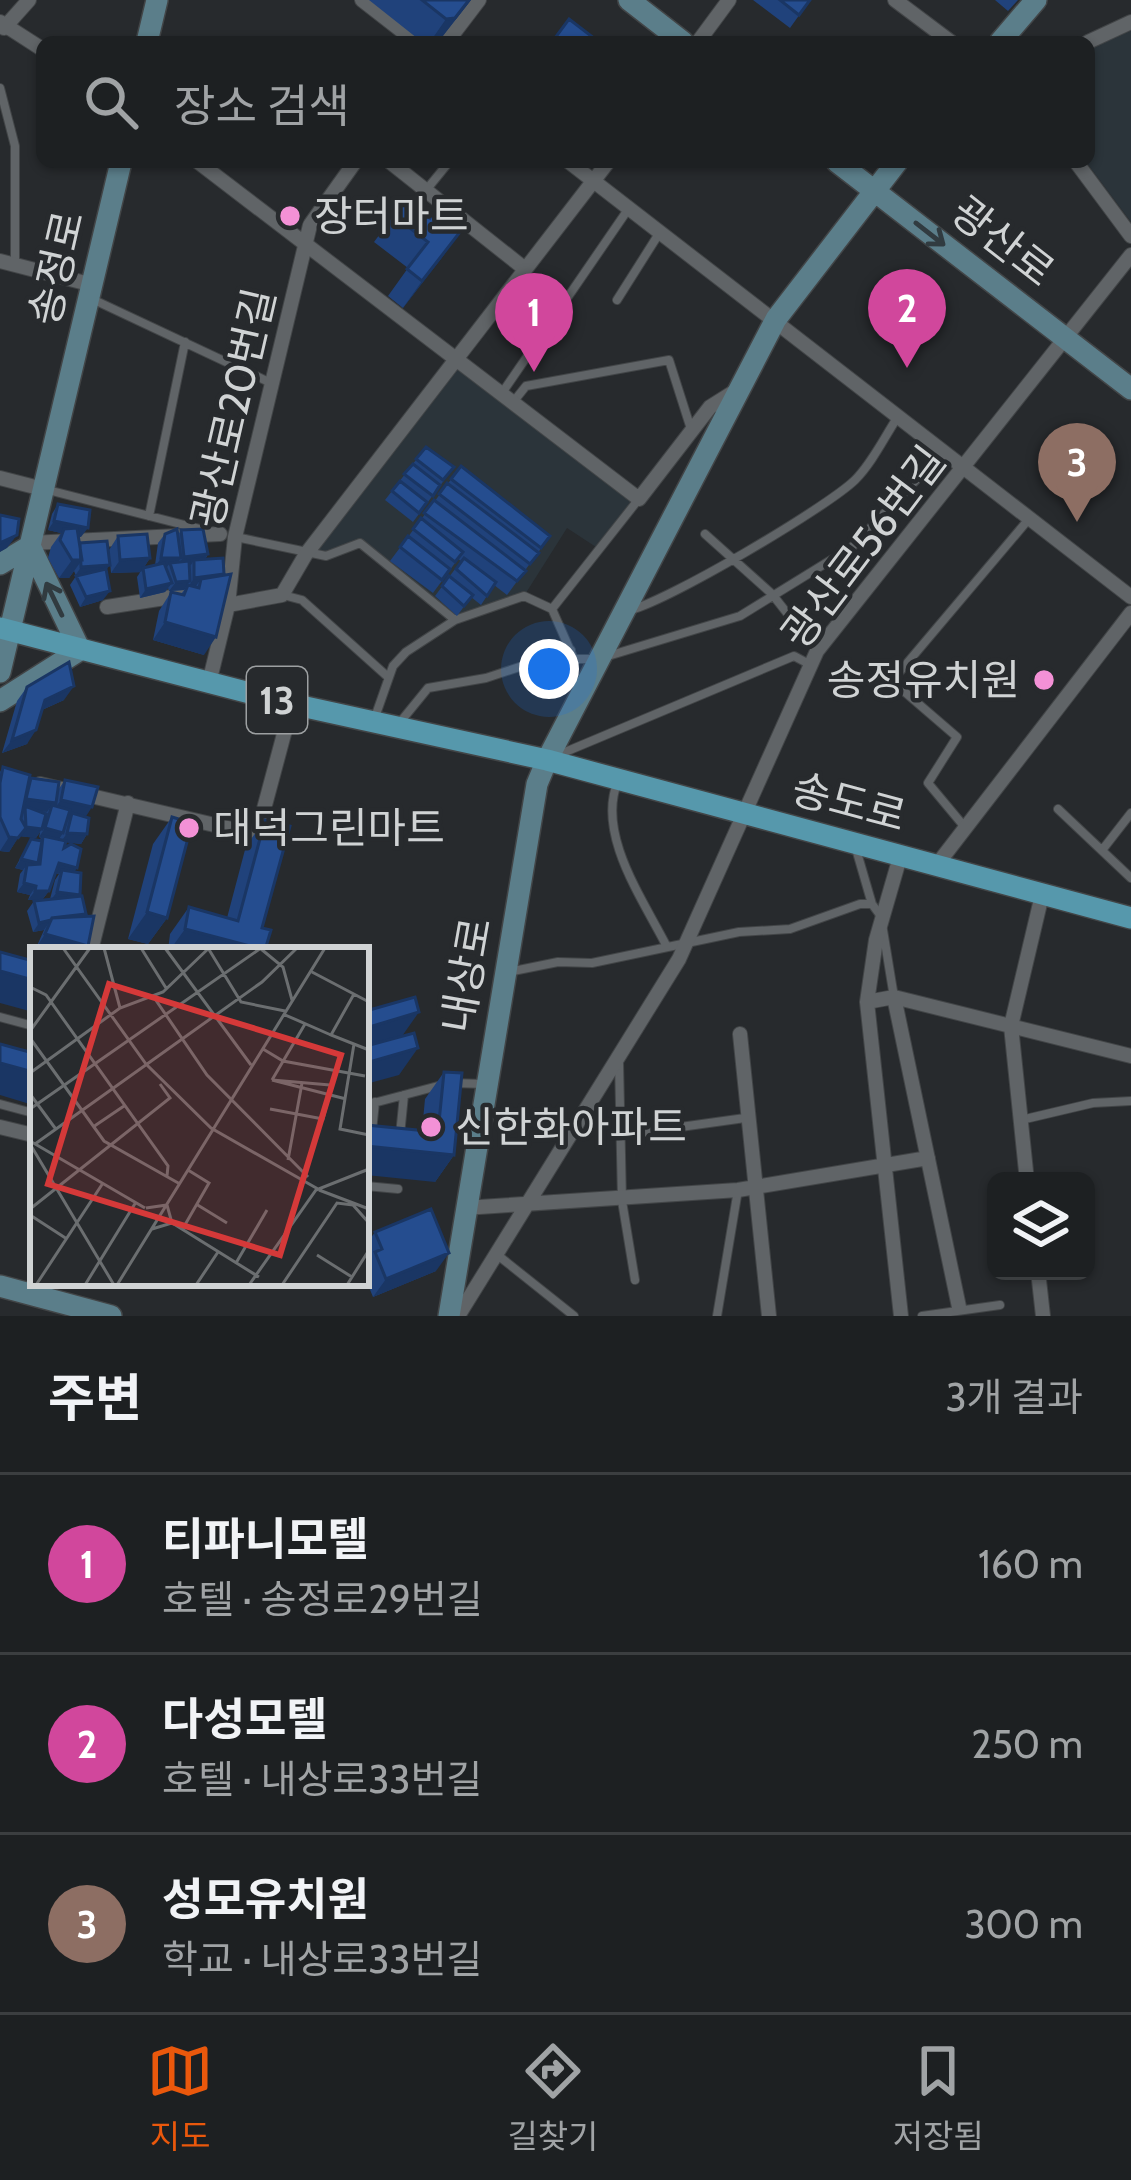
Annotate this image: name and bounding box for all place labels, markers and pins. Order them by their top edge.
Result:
place label: 장터마트 [314,190,469,242]
marker: 장터마트 [277,203,303,229]
pin: 2 [868,269,946,368]
pin: 1 [495,273,573,372]
pin: 3 [1038,423,1116,522]
place label: 송정유치원 [827,654,1020,706]
marker: 송정유치원 [1031,667,1057,693]
place label: 대덕그린마트 [213,802,445,854]
marker: 대덕그린마트 [176,815,202,841]
place label: 신한화아파트 [455,1101,687,1153]
marker: 신한화아파트 [418,1114,444,1140]

